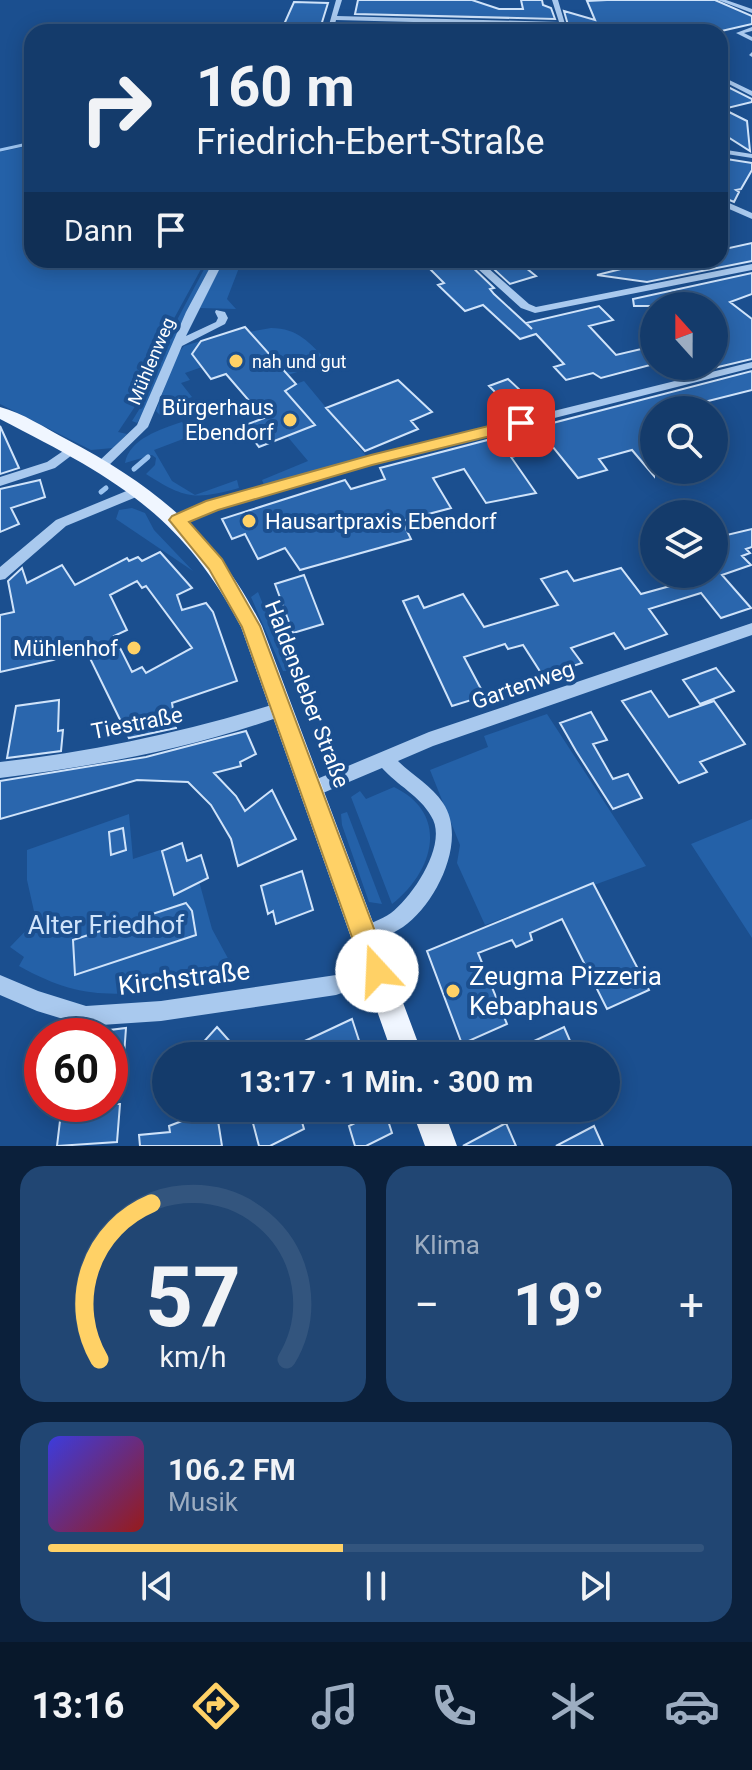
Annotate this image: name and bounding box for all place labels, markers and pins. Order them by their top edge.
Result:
place label: nah und gut [252,351,347,372]
marker: nah und gut [227,352,245,370]
pin [487,389,555,457]
place label: Bürgerhaus Ebendorf [162,395,274,445]
marker: Bürgerhaus Ebendorf [281,411,299,429]
place label: Hausartpraxis Ebendorf [265,509,497,534]
marker: Hausartpraxis Ebendorf [240,512,258,530]
place label: Mühlenhof [13,636,118,661]
marker: Mühlenhof [125,639,143,657]
place label: Zeugma Pizzeria Kebaphaus [469,961,662,1021]
marker: Zeugma Pizzeria Kebaphaus [444,982,462,1000]

